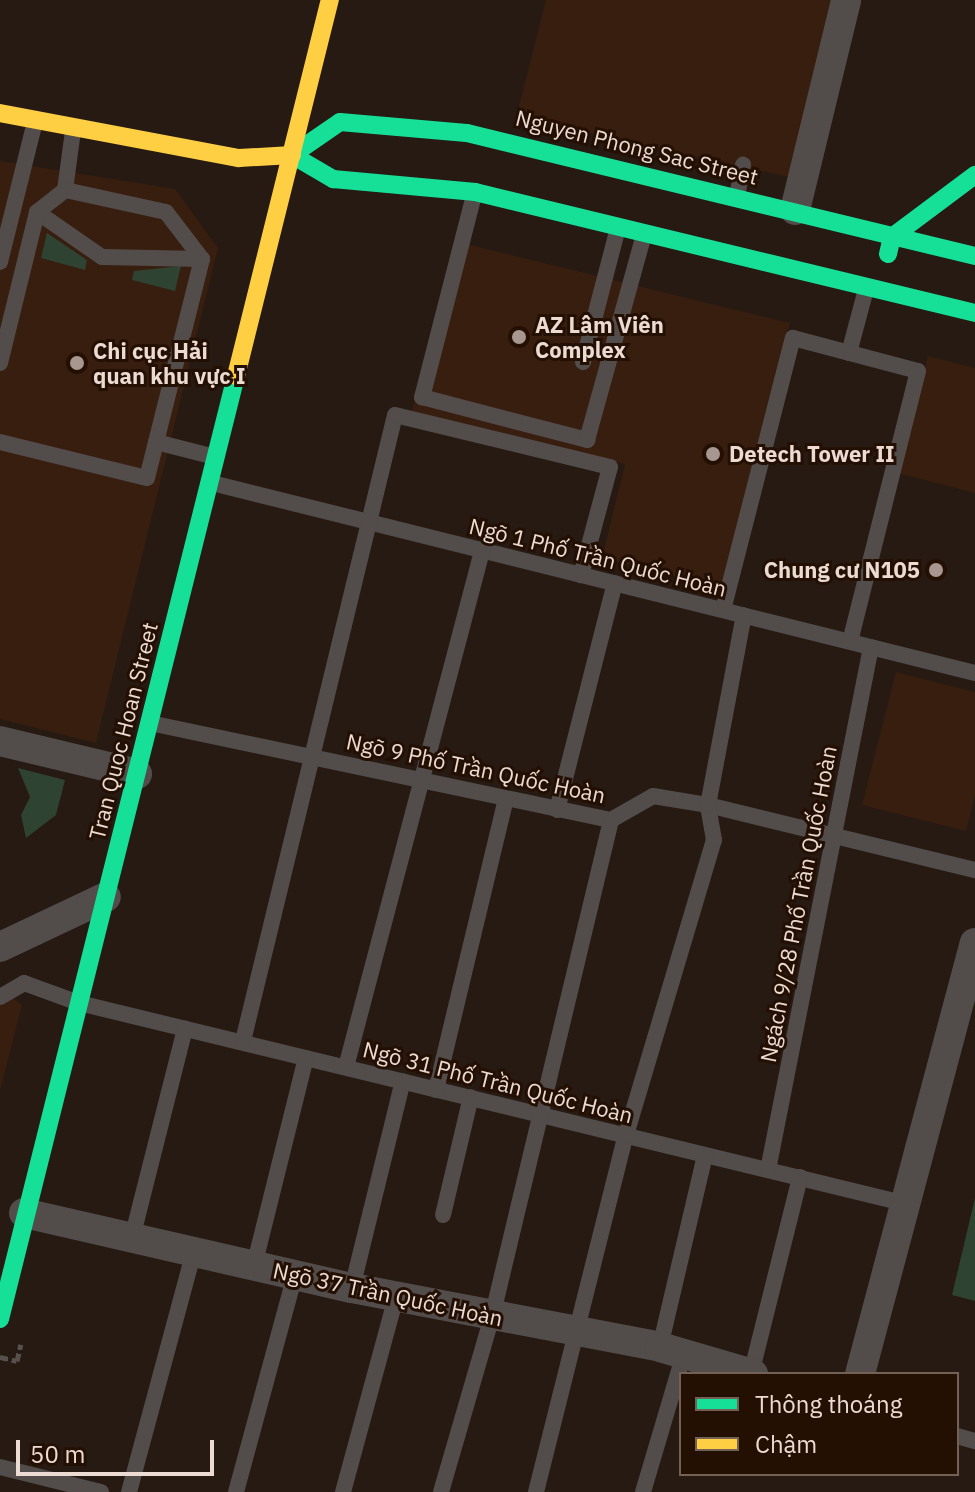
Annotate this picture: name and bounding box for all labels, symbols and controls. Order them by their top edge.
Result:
street label: Nguyen Phong Sac Street [513,104,761,190]
place label: AZ Lâm Viên Complex [535,311,664,362]
marker: AZ Lâm Viên Complex [510,328,528,346]
place label: Chi cục Hải quan khu vực I [93,337,245,388]
marker: Chi cục Hải quan khu vực I [68,354,86,372]
place label: Detech Tower II [729,441,894,467]
marker: Detech Tower II [704,445,722,463]
street label: Ngõ 1 Phố Trần Quốc Hoàn [467,512,729,602]
place label: Chung cư N105 [764,557,920,583]
marker: Chung cư N105 [927,561,945,579]
street label: Tran Quoc Hoan Street [83,619,163,843]
street label: Ngõ 9 Phố Trần Quốc Hoàn [344,728,608,808]
street label: Ngách 9/28 Phố Trần Quốc Hoàn [754,743,842,1065]
street label: Ngõ 31 Phố Trần Quốc Hoàn [360,1036,636,1128]
street label: Ngõ 37 Trần Quốc Hoàn [271,1257,505,1331]
legend [679,1372,959,1476]
text: Thông thoáng [755,1388,902,1420]
scale bar [20,1424,218,1474]
text: Chậm [755,1428,817,1460]
text: 50 m [30,1438,85,1470]

